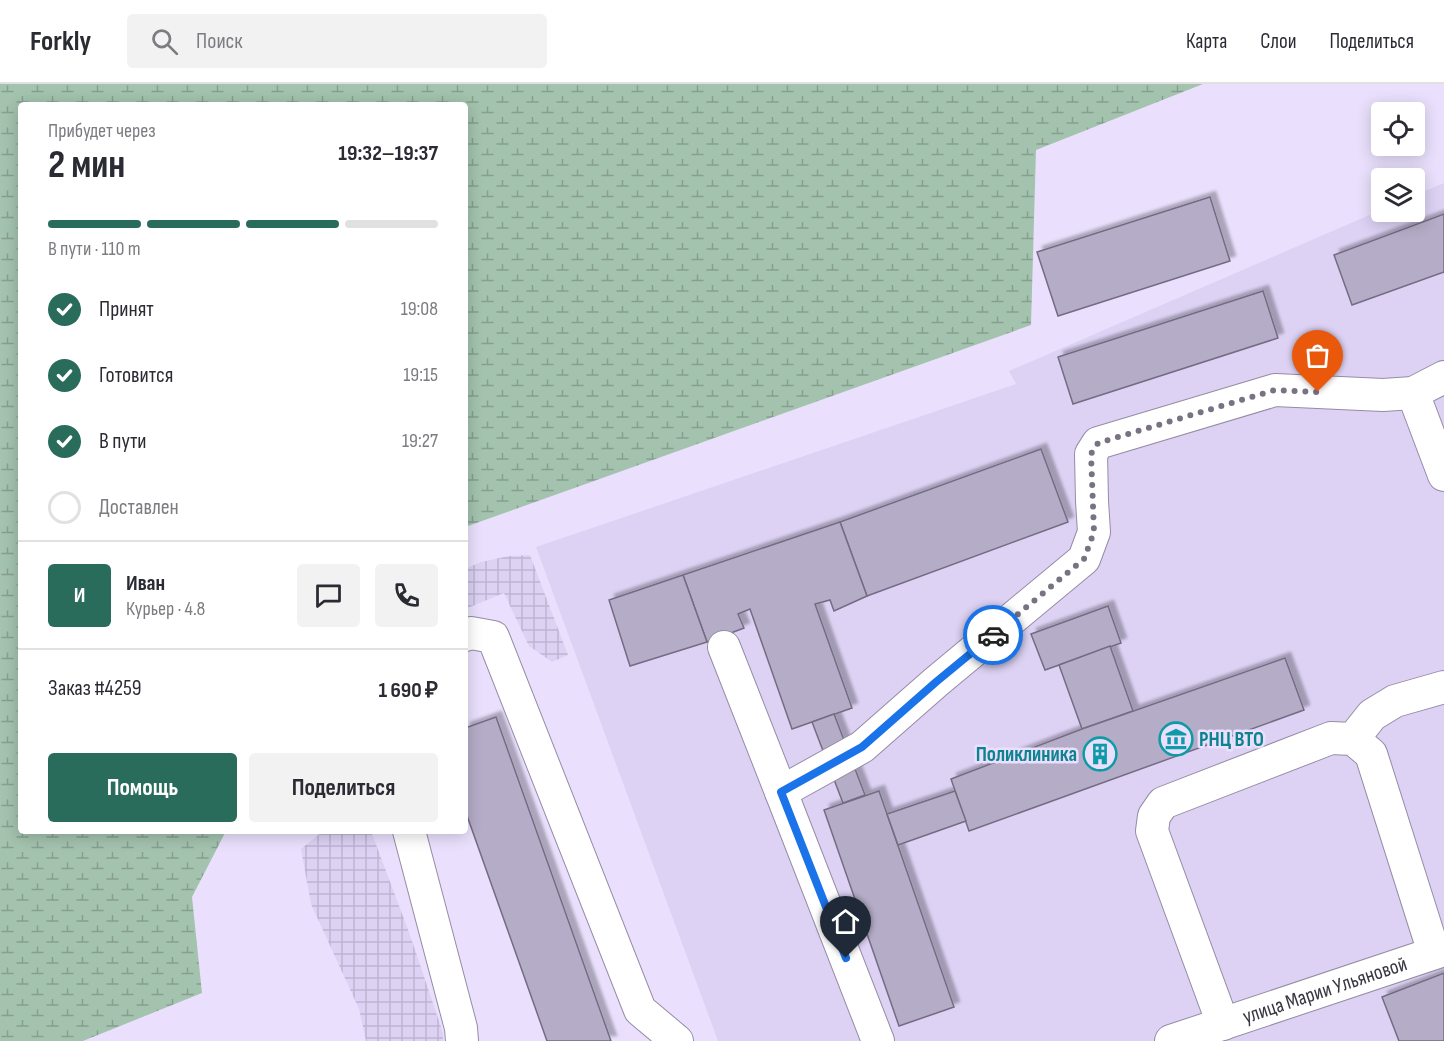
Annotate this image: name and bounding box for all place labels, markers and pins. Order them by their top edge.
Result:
pin [1292,330,1343,392]
museum icon: РНЦ ВТО [1158,721,1194,757]
place label: РНЦ ВТО [1199,727,1264,752]
building icon: Поликлиника [1082,736,1118,772]
place label: Поликлиника [976,742,1077,767]
pin [820,896,871,958]

